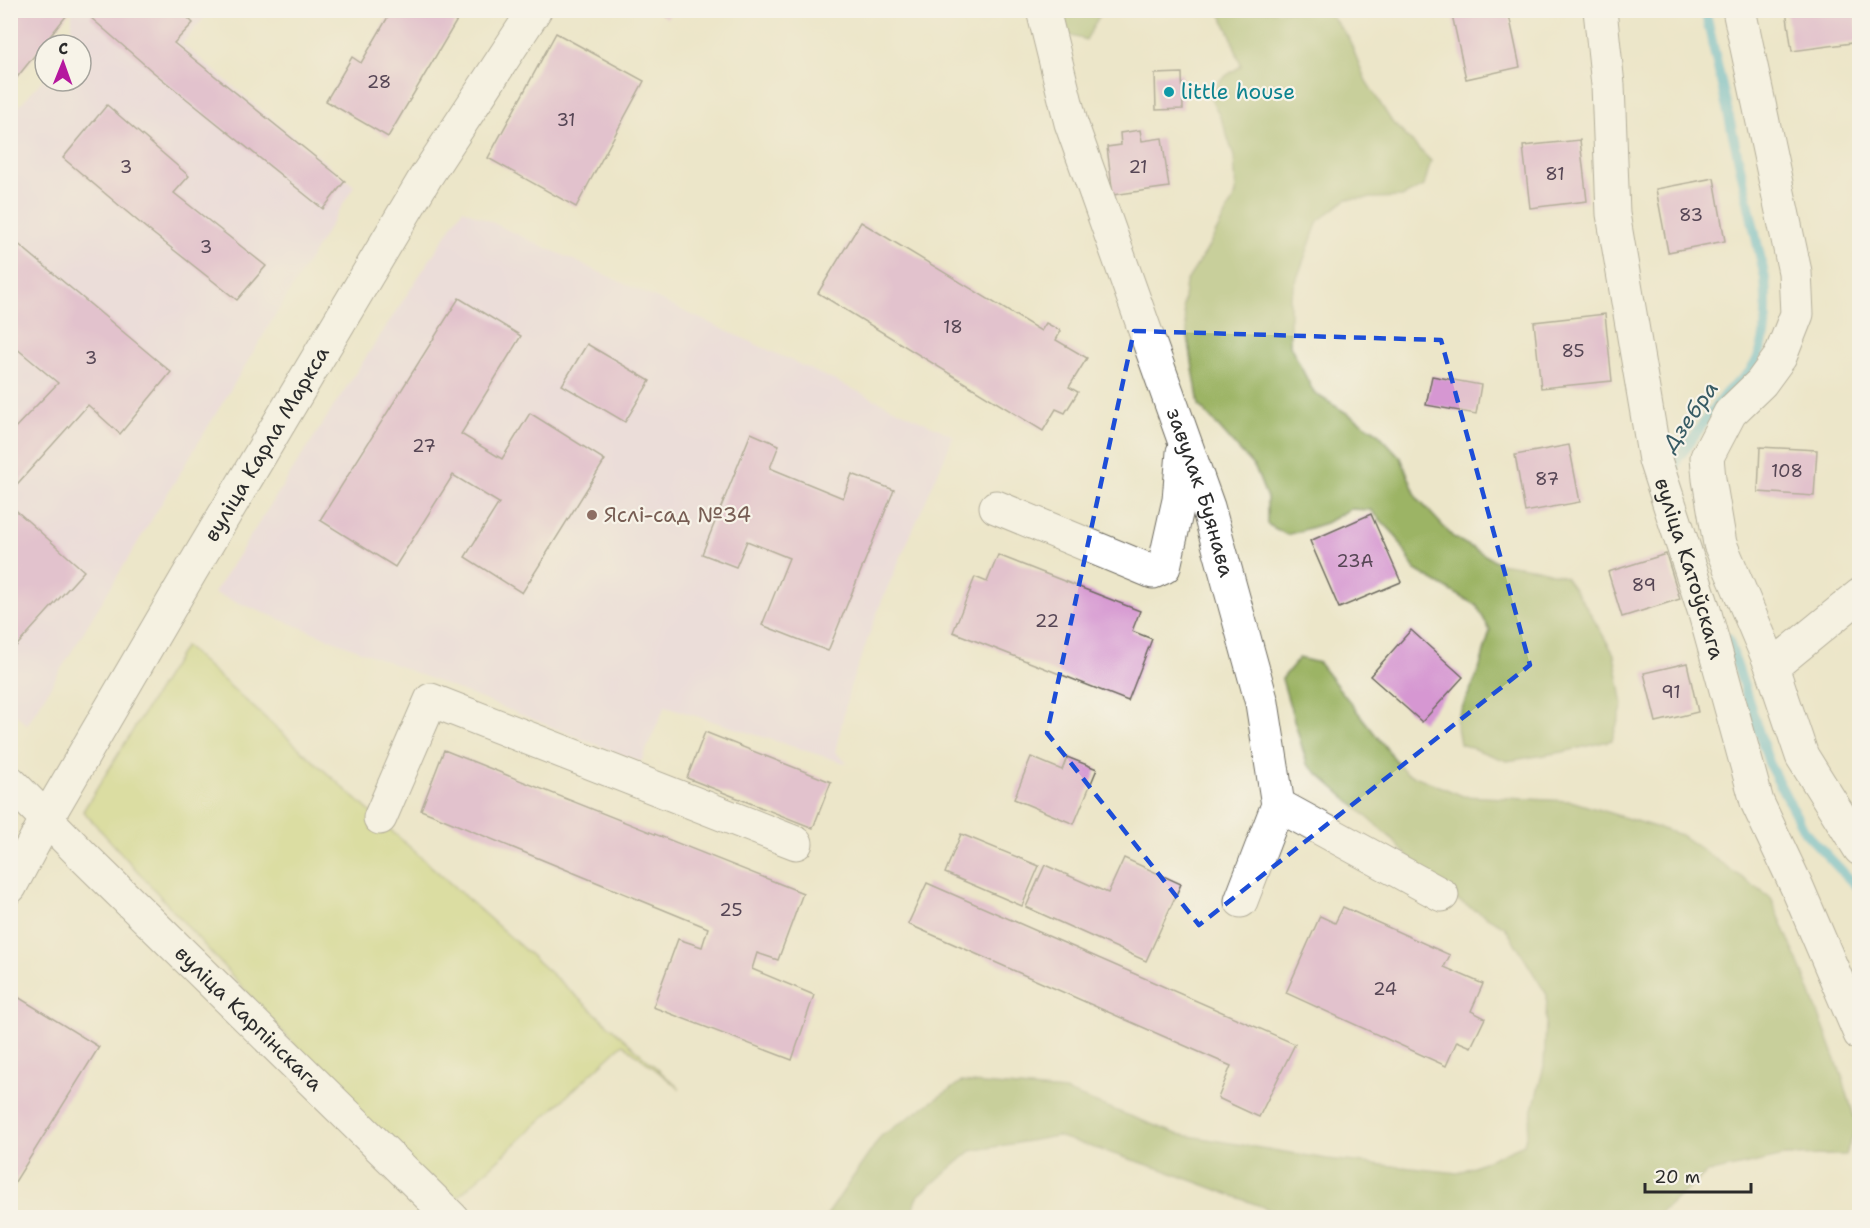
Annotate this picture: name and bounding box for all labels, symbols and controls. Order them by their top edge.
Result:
north arrow [33,33,93,93]
text: С [58,38,69,59]
house number: 28 [367,70,391,94]
place label: little house [1181,78,1295,106]
marker: little house [1162,85,1176,99]
house number: 31 [556,108,576,132]
house number: 3 [120,155,132,179]
house number: 21 [1128,155,1148,179]
house number: 81 [1545,162,1565,186]
house number: 83 [1679,203,1703,227]
house number: 3 [200,235,212,259]
house number: 18 [943,315,963,339]
house number: 85 [1561,339,1585,363]
street label: вуліца Карла Маркса [198,341,336,547]
house number: 3 [85,346,97,370]
water label: Дзебра [1654,375,1725,459]
street label: завулак Буянава [1160,404,1241,580]
house number: 27 [412,434,436,458]
house number: 108 [1771,459,1803,483]
house number: 87 [1535,467,1559,491]
street label: вуліца Катоўскага [1648,474,1731,662]
place label: Яслі-сад №34 [604,501,751,529]
marker: Яслі-сад №34 [585,508,599,522]
house number: 23А [1336,549,1374,573]
house number: 89 [1632,573,1656,597]
house number: 22 [1035,609,1059,633]
house number: 91 [1661,680,1681,704]
house number: 25 [719,898,743,922]
street label: вуліца Карпінскага [169,940,329,1097]
house number: 24 [1373,977,1397,1001]
scale bar [1645,1156,1752,1194]
text: 20 m [1654,1165,1700,1189]

